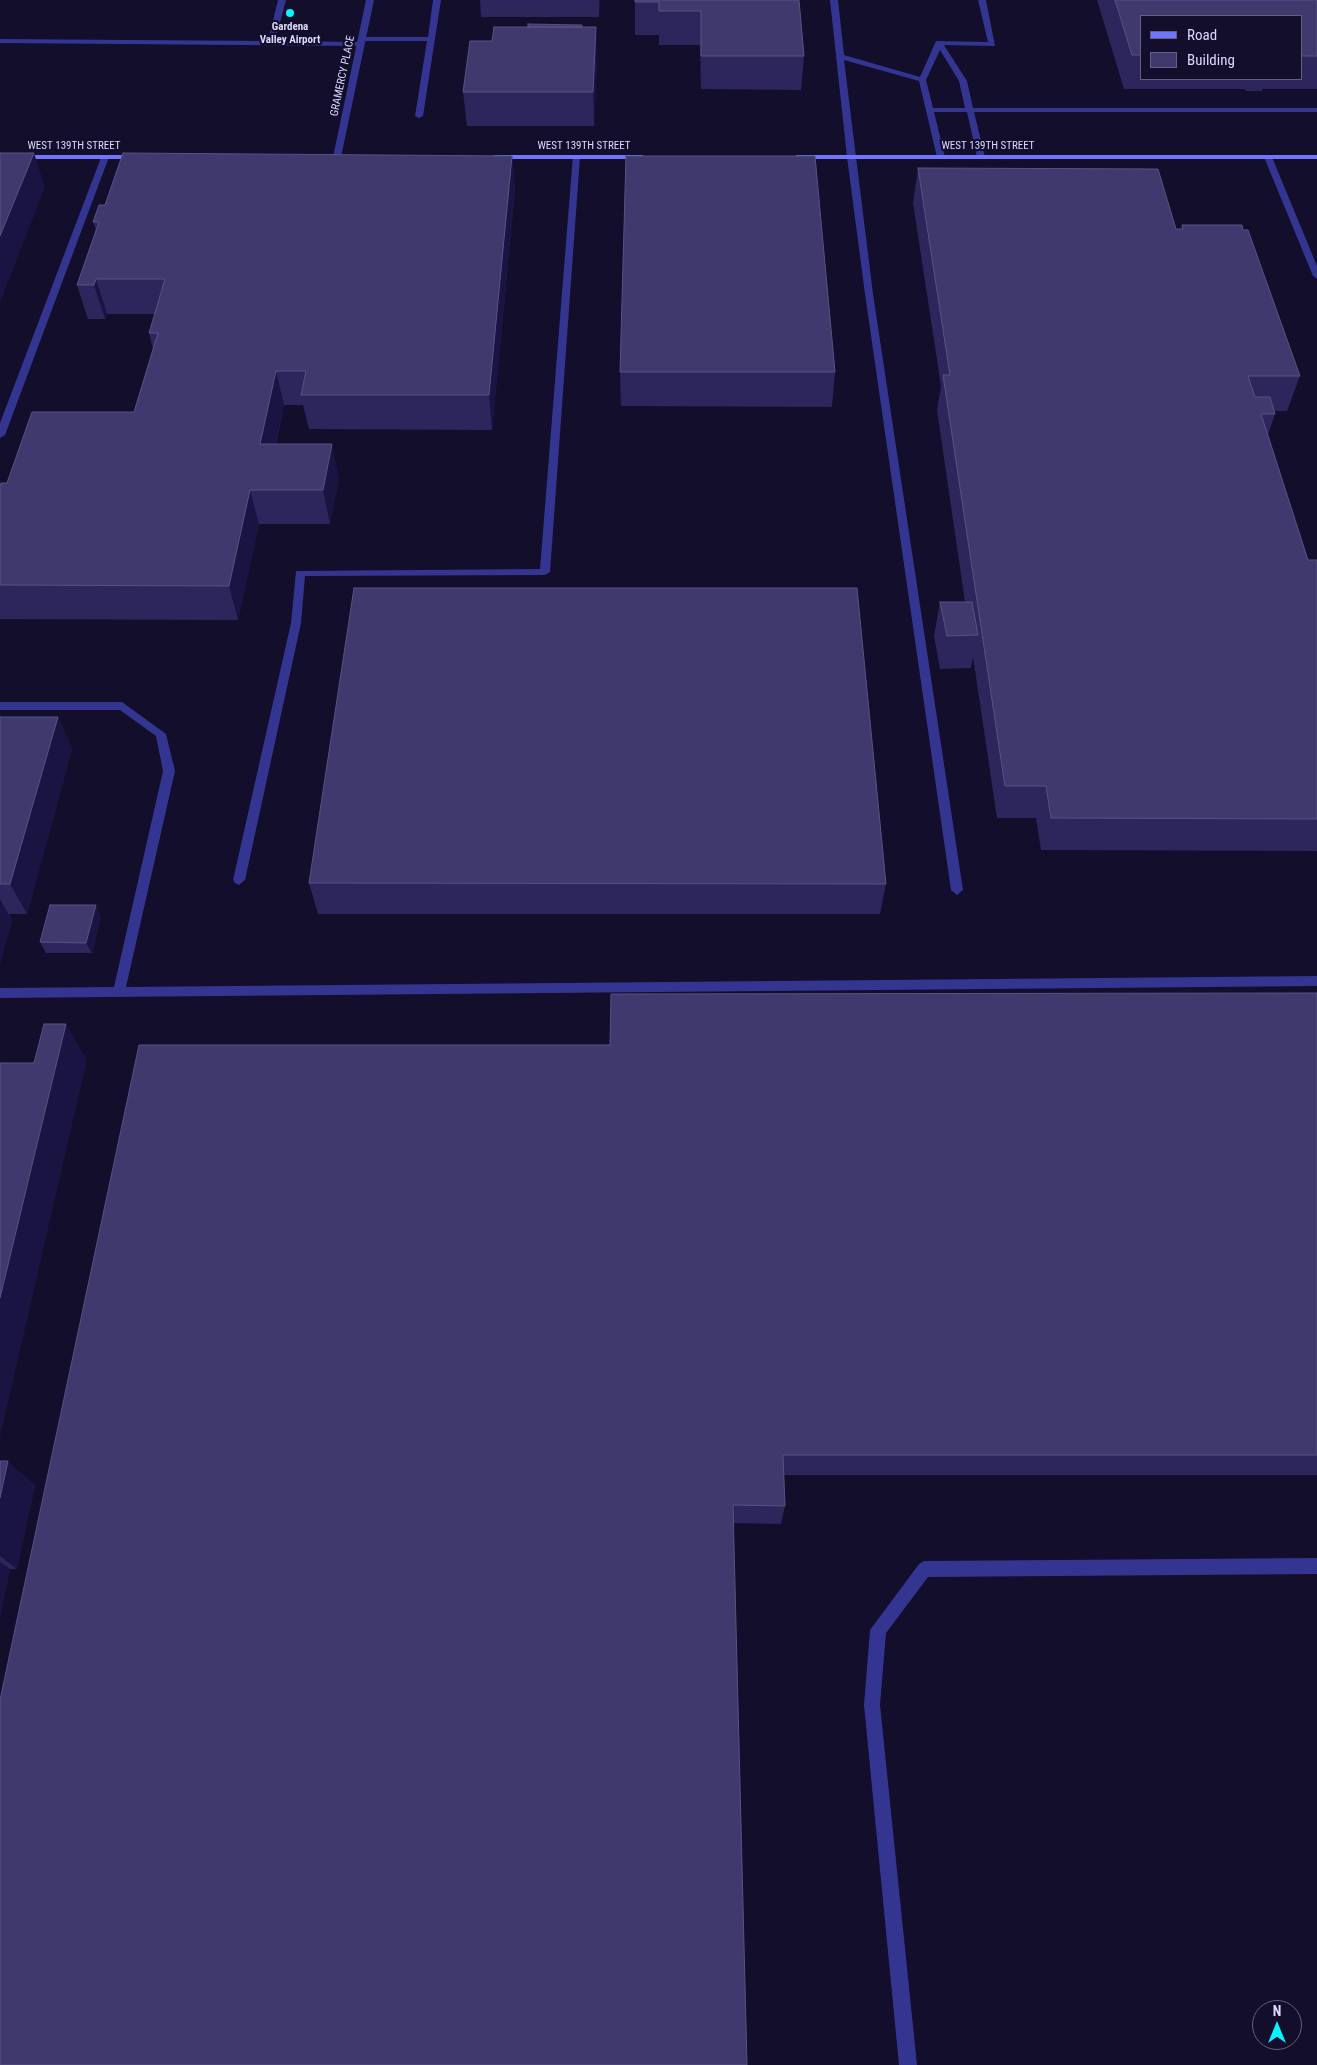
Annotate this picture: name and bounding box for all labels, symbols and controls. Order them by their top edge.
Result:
marker: Gardena Valley Airport [284,7,296,19]
legend [1140,15,1302,80]
place label: Gardena Valley Airport [260,20,320,46]
text: Road [1187,26,1217,44]
street label: GRAMERCY PLACE [328,34,358,118]
text: Building [1187,51,1235,69]
street label: WEST 139TH STREET [27,139,121,153]
street label: WEST 139TH STREET [537,139,631,153]
street label: WEST 139TH STREET [941,139,1035,153]
north arrow [1252,2000,1302,2050]
text: N [1273,2003,1281,2019]

